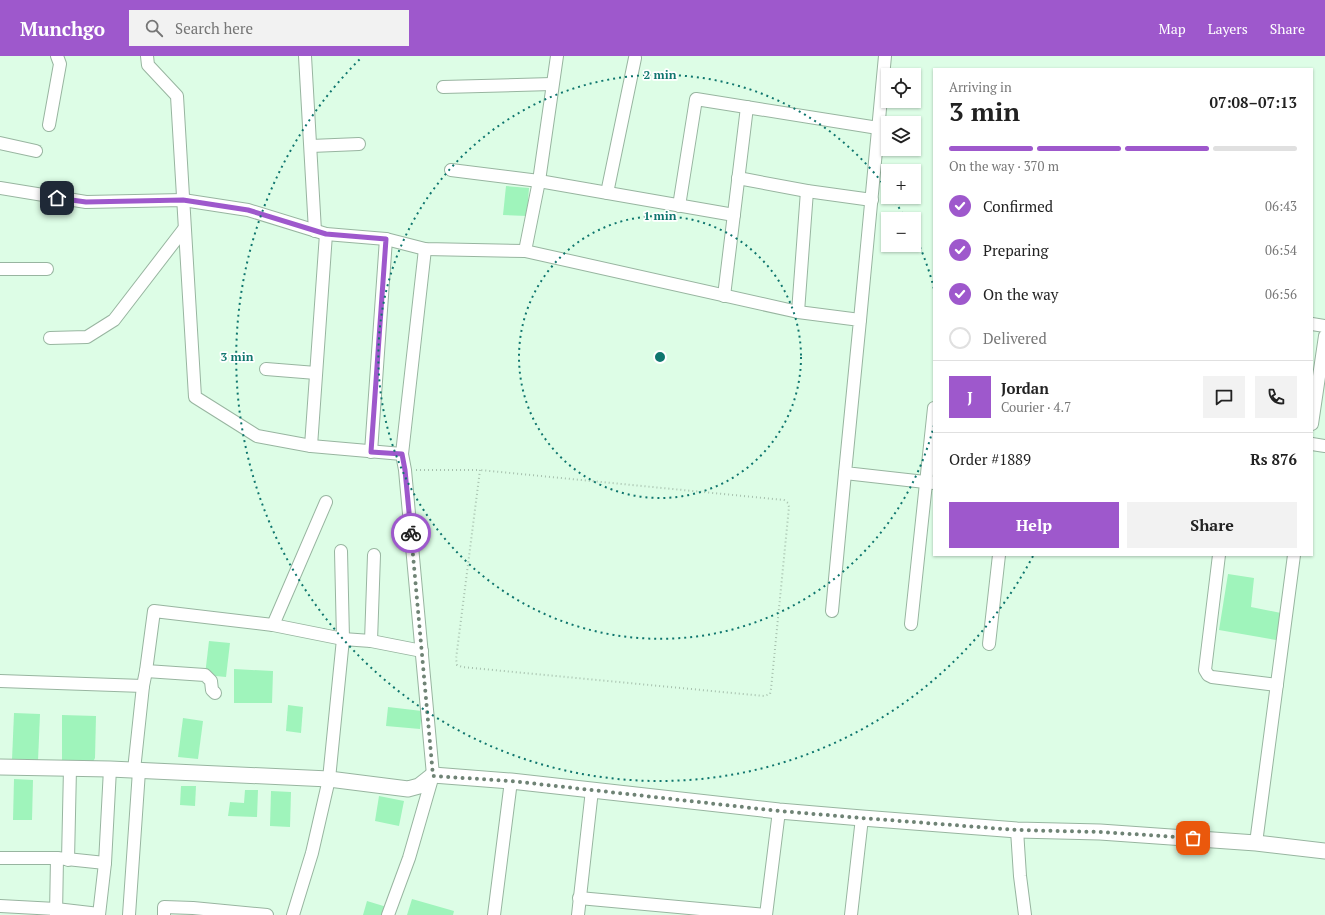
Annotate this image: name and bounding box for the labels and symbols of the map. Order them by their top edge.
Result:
text: 2 min [644,67,677,82]
pin [40,181,74,215]
text: 1 min [644,208,677,223]
text: 3 min [221,349,254,364]
centre of rings [653,350,667,364]
courier [391,513,431,553]
pin [1176,821,1210,855]

